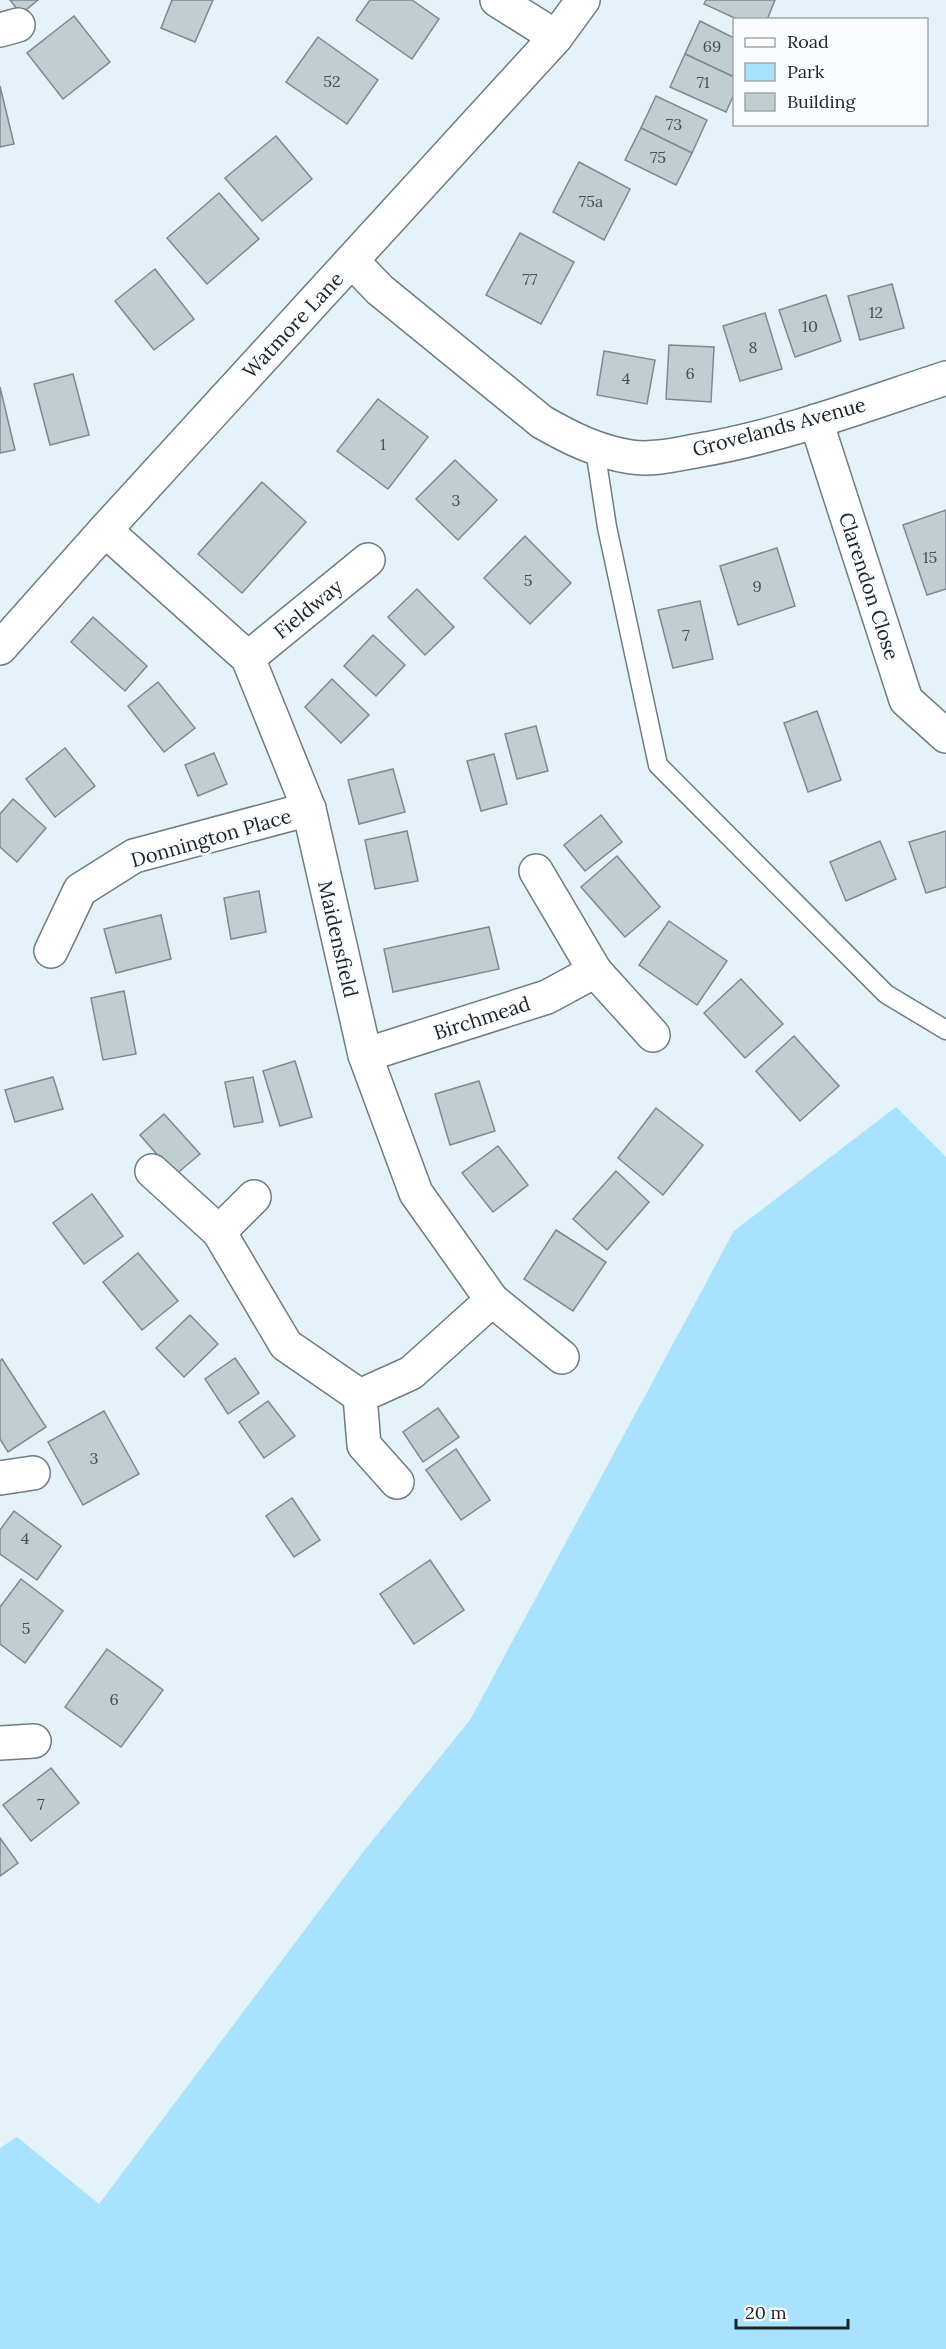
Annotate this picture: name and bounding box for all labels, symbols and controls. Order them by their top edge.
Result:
legend [733,18,928,126]
text: Road [787,30,829,53]
house number: 69 [703,36,721,56]
text: Park [787,60,825,83]
house number: 52 [323,71,341,91]
house number: 71 [696,72,710,92]
text: Building [787,90,857,113]
house number: 73 [666,114,682,134]
house number: 75 [650,147,666,167]
house number: 75a [579,191,603,211]
street label: Watmore Lane [237,266,348,383]
house number: 77 [523,269,538,289]
house number: 12 [869,302,883,322]
house number: 10 [802,316,818,336]
house number: 8 [749,337,758,357]
house number: 6 [685,363,695,383]
house number: 4 [622,368,631,388]
street label: Grovelands Avenue [689,391,868,462]
house number: 1 [380,434,386,454]
house number: 3 [452,490,461,510]
street label: Clarendon Close [834,509,905,663]
house number: 15 [923,547,937,567]
house number: 5 [524,570,532,590]
street label: Fieldway [268,573,347,644]
house number: 9 [752,576,762,596]
house number: 7 [682,625,690,645]
street label: Donnington Place [128,803,294,872]
street label: Maidensfield [313,878,364,1000]
street label: Birchmead [430,990,533,1045]
house number: 3 [90,1448,99,1468]
house number: 4 [21,1528,30,1548]
house number: 5 [22,1618,30,1638]
house number: 6 [109,1689,119,1709]
house number: 7 [37,1794,45,1814]
scale bar [736,2292,848,2330]
text: 20 m [745,2301,787,2324]

